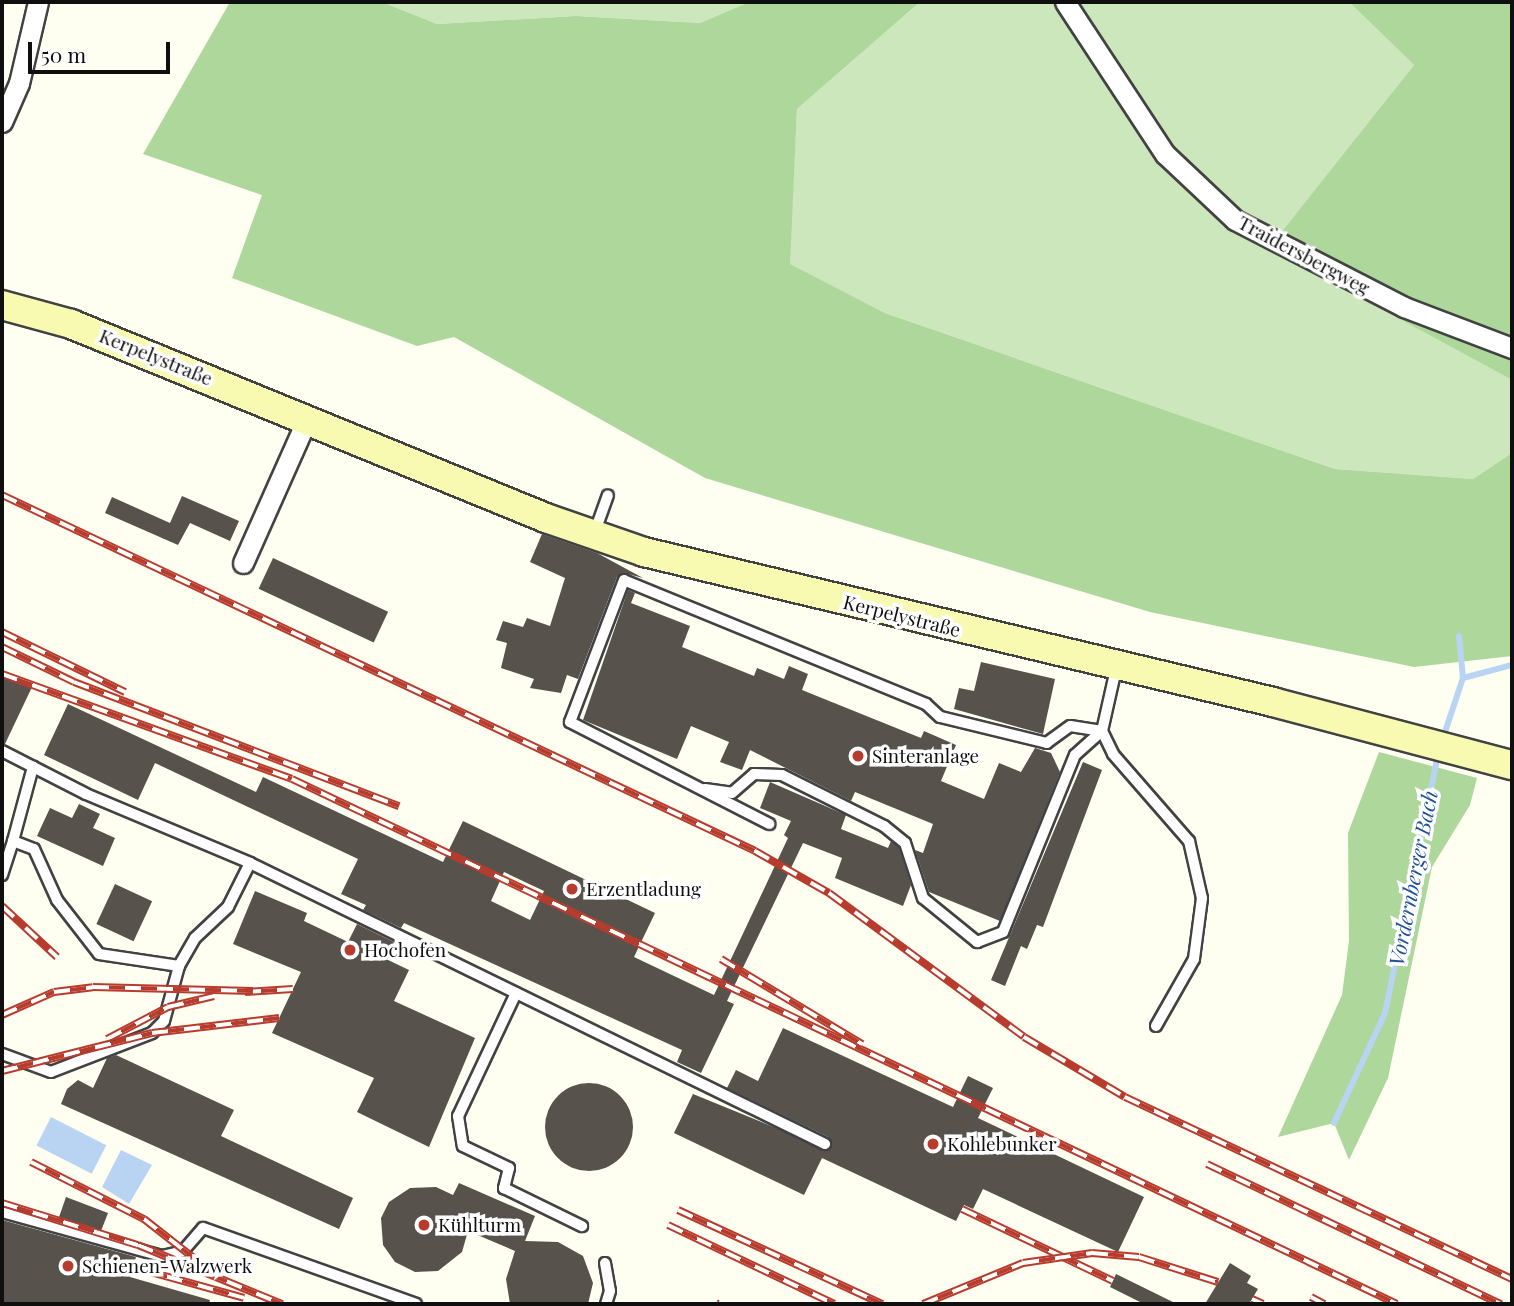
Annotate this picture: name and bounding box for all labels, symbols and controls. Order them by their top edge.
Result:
scale bar [32,28,173,72]
text: 50 m [41,40,86,68]
street label: Traidersbergweg [1234,211,1374,299]
street label: Kerpelystraße [96,324,216,390]
street label: Kerpelystraße [841,590,963,642]
place label: Sinteranlage [872,745,979,767]
marker: Sinteranlage [850,748,866,764]
water label: Vordernberger Bach [1383,788,1441,968]
place label: Erzentladung [586,878,701,900]
marker: Erzentladung [564,881,580,897]
place label: Hochofen [364,939,446,961]
marker: Hochofen [342,942,358,958]
place label: Kohlebunker [947,1133,1057,1155]
marker: Kohlebunker [925,1136,941,1152]
place label: Kühlturm [438,1214,521,1236]
marker: Kühlturm [416,1217,432,1233]
place label: Schienen-Walzwerk [82,1255,252,1277]
marker: Schienen-Walzwerk [60,1258,76,1274]

